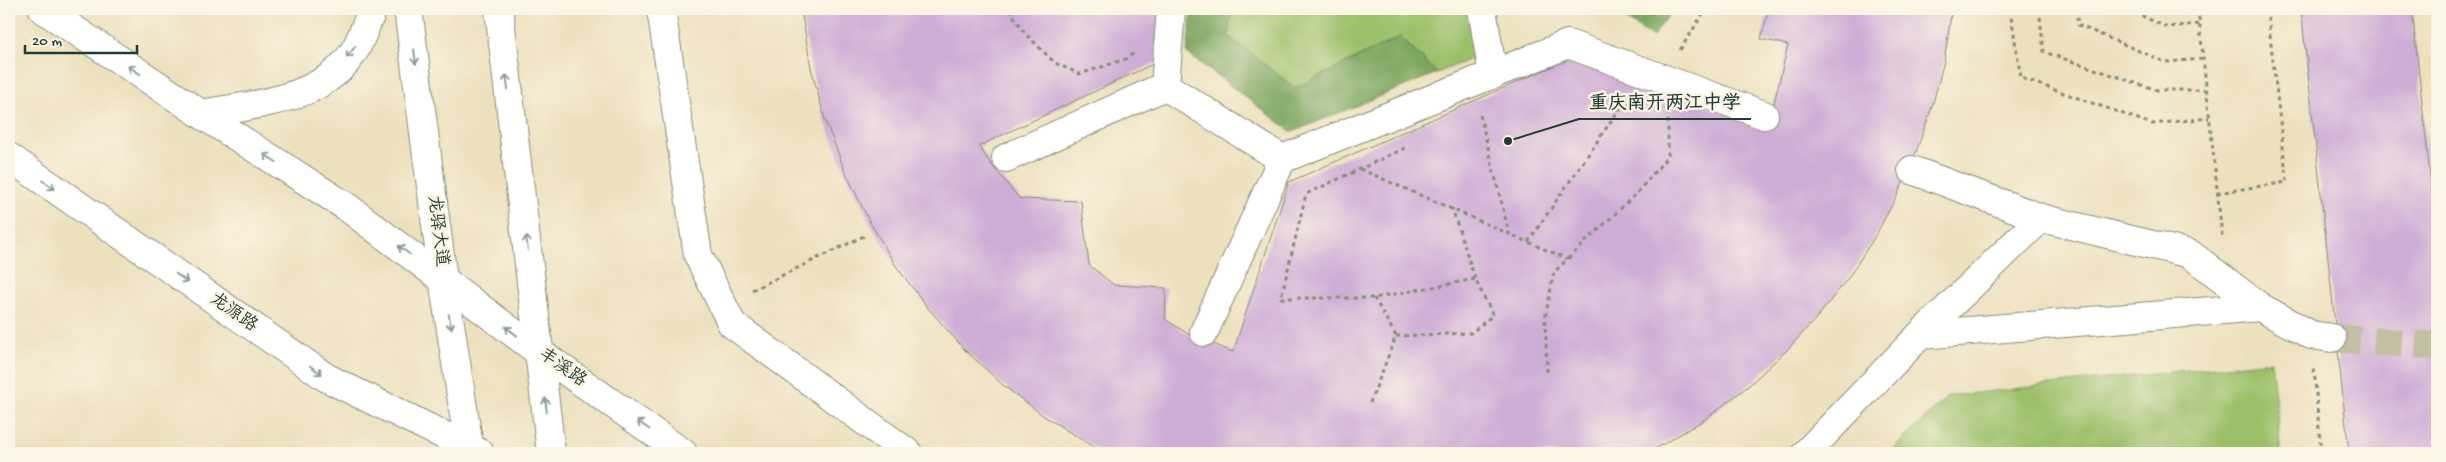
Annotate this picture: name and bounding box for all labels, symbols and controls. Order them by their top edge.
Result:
scale bar [25,22,138,54]
text: 20 m [32,33,62,51]
one-way arrow [346,45,357,58]
one-way arrow [410,49,420,65]
one-way arrow [127,64,141,75]
one-way arrow [502,74,512,90]
callout: 重庆南开两江中学 [1579,85,1751,119]
text: 重庆南开两江中学 [1589,92,1741,116]
one-way arrow [264,153,278,163]
one-way arrow [42,180,56,190]
street label: 龙驿大道 [422,194,453,268]
one-way arrow [522,236,532,252]
one-way arrow [398,244,411,255]
one-way arrow [175,273,189,283]
street label: 龙源路 [205,288,262,337]
one-way arrow [445,314,455,330]
one-way arrow [505,325,518,336]
street label: 丰溪路 [534,343,591,392]
one-way arrow [308,365,322,375]
one-way arrow [541,397,551,413]
one-way arrow [636,420,650,430]

